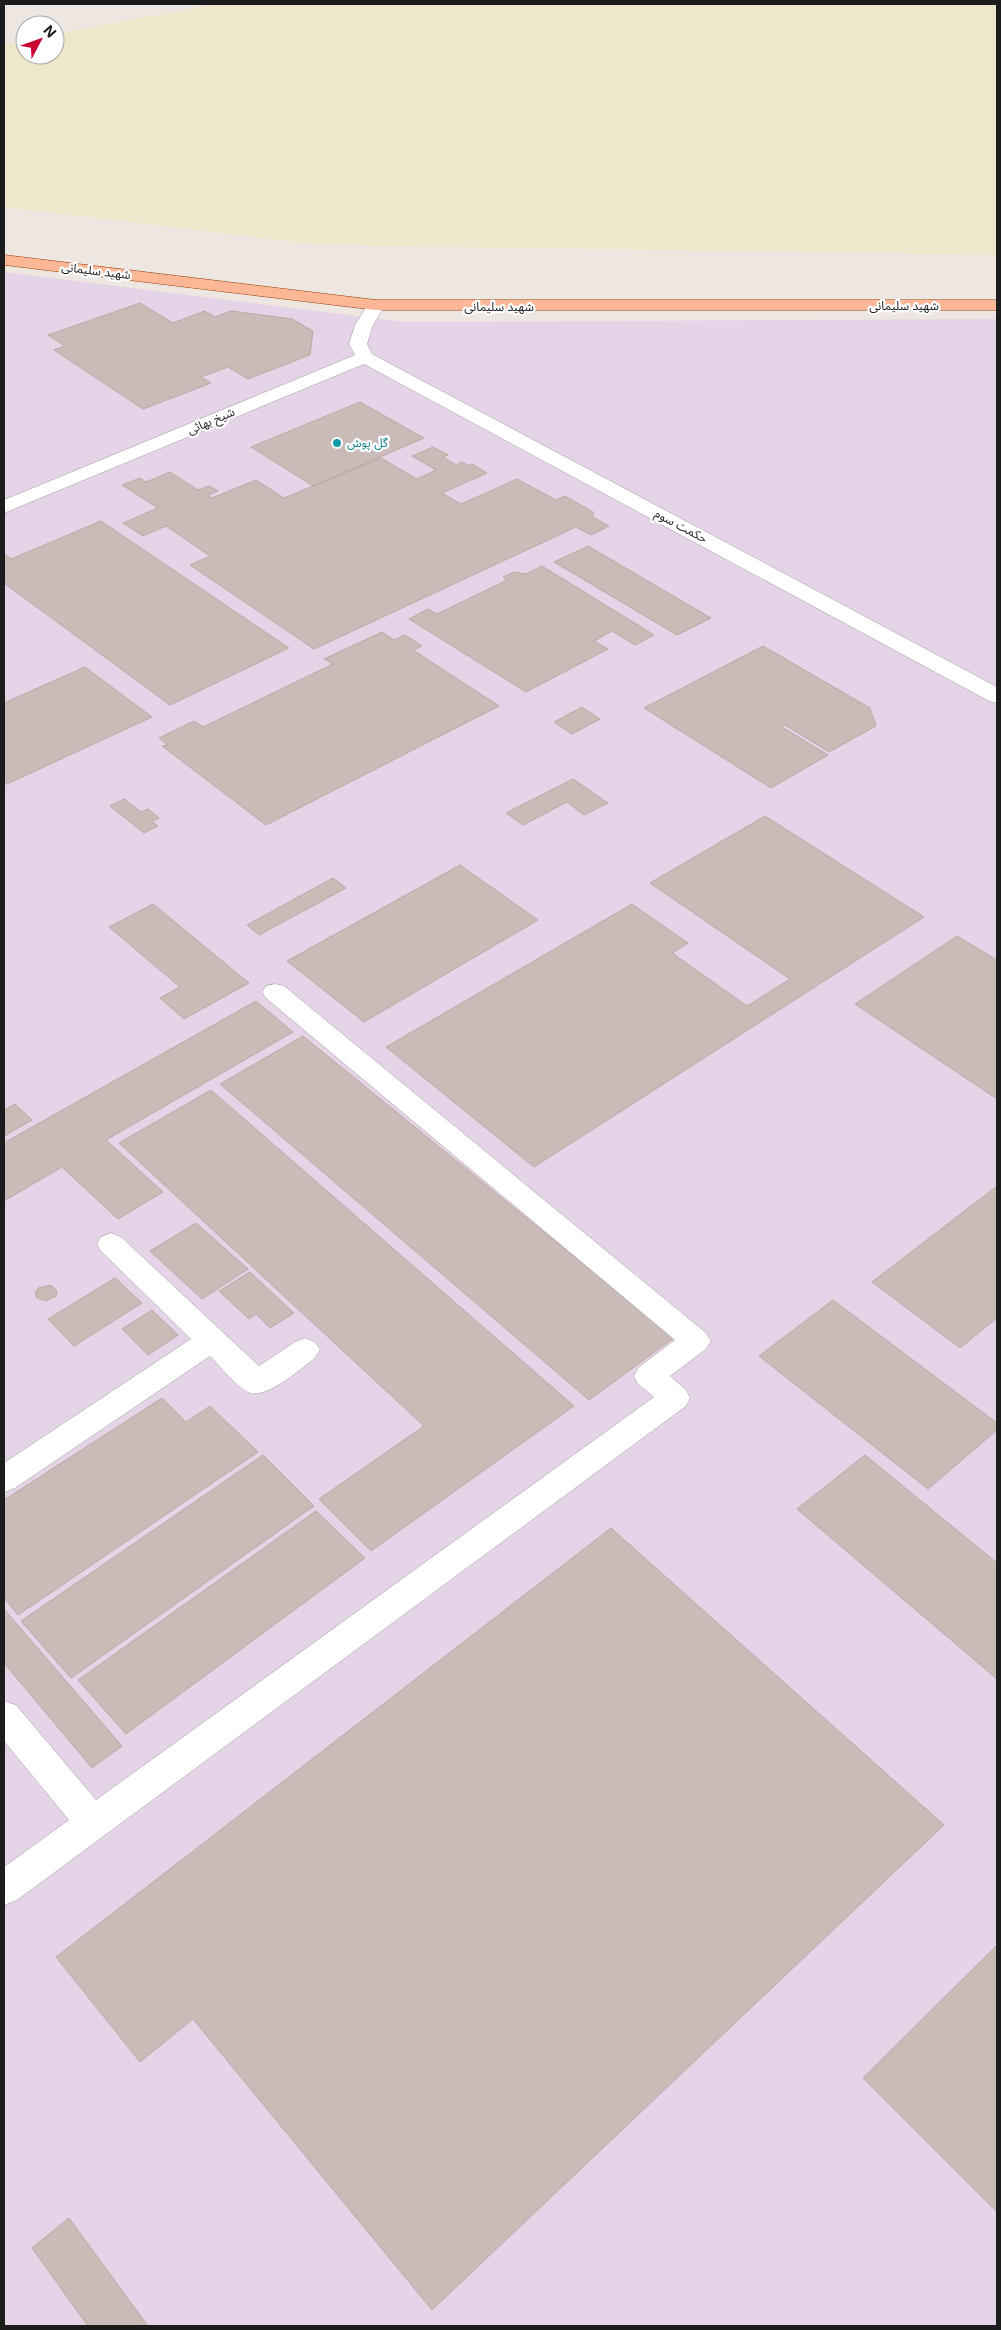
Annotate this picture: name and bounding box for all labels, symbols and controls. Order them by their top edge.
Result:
north arrow [15,15,65,65]
text: N [40,22,60,41]
street label: شهید سلیمانی [61,259,132,282]
street label: شهید سلیمانی [869,298,939,313]
street label: شهید سلیمانی [464,299,534,314]
street label: شیخ بهائی [185,404,237,439]
place label: گل پوش [347,435,389,451]
marker: گل پوش [331,437,343,449]
street label: حکمت سوم [651,505,710,547]

